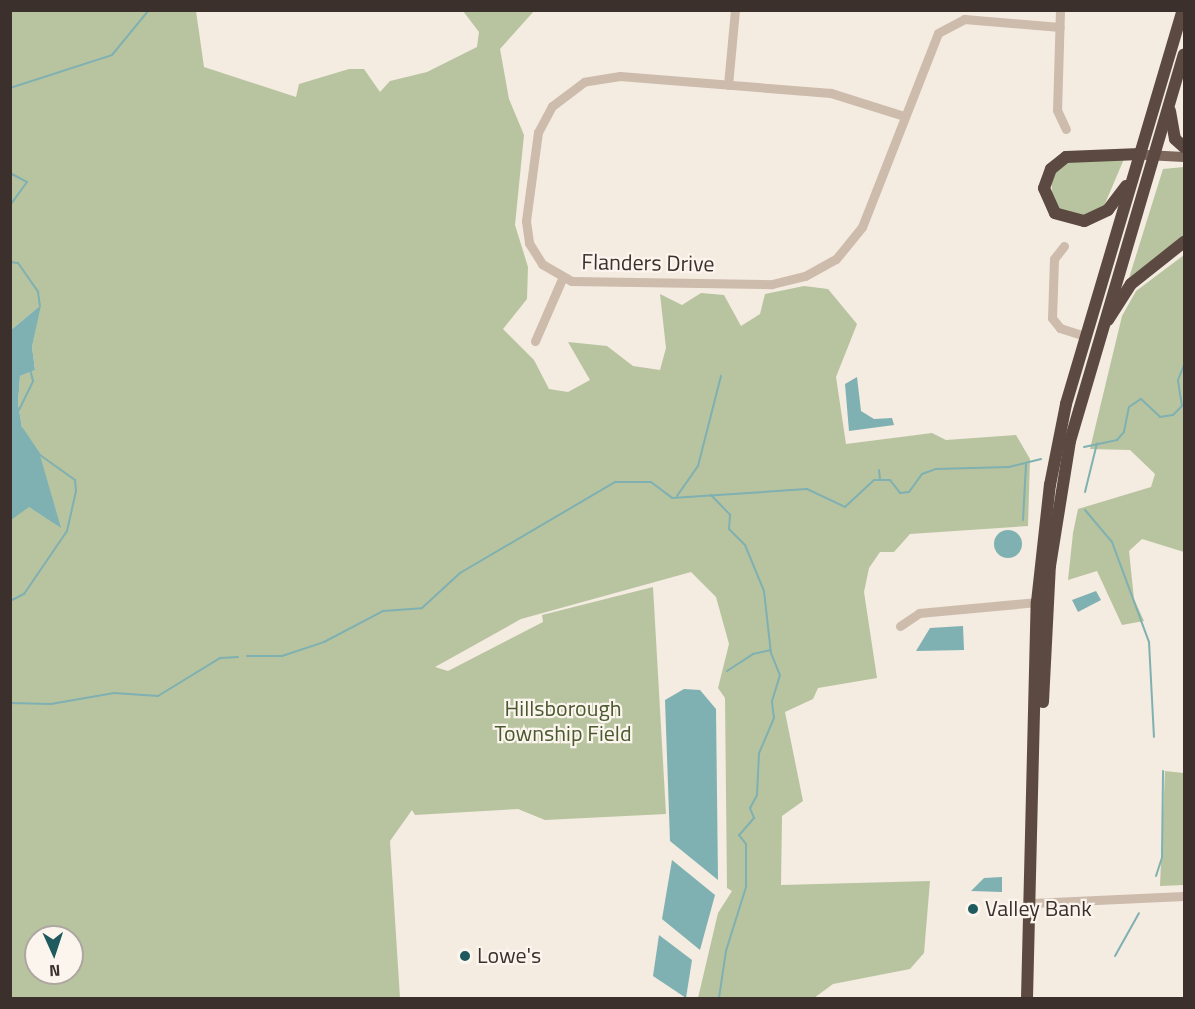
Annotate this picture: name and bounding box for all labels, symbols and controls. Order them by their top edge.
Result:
street label: Flanders Drive [581,249,715,277]
park label: Hillsborough Township Field [494,695,632,746]
place label: Valley Bank [985,896,1092,922]
marker: Valley Bank [966,902,980,916]
north arrow [24,925,84,985]
place label: Lowe's [477,943,541,969]
marker: Lowe's [458,949,472,963]
text: N [49,959,61,983]

